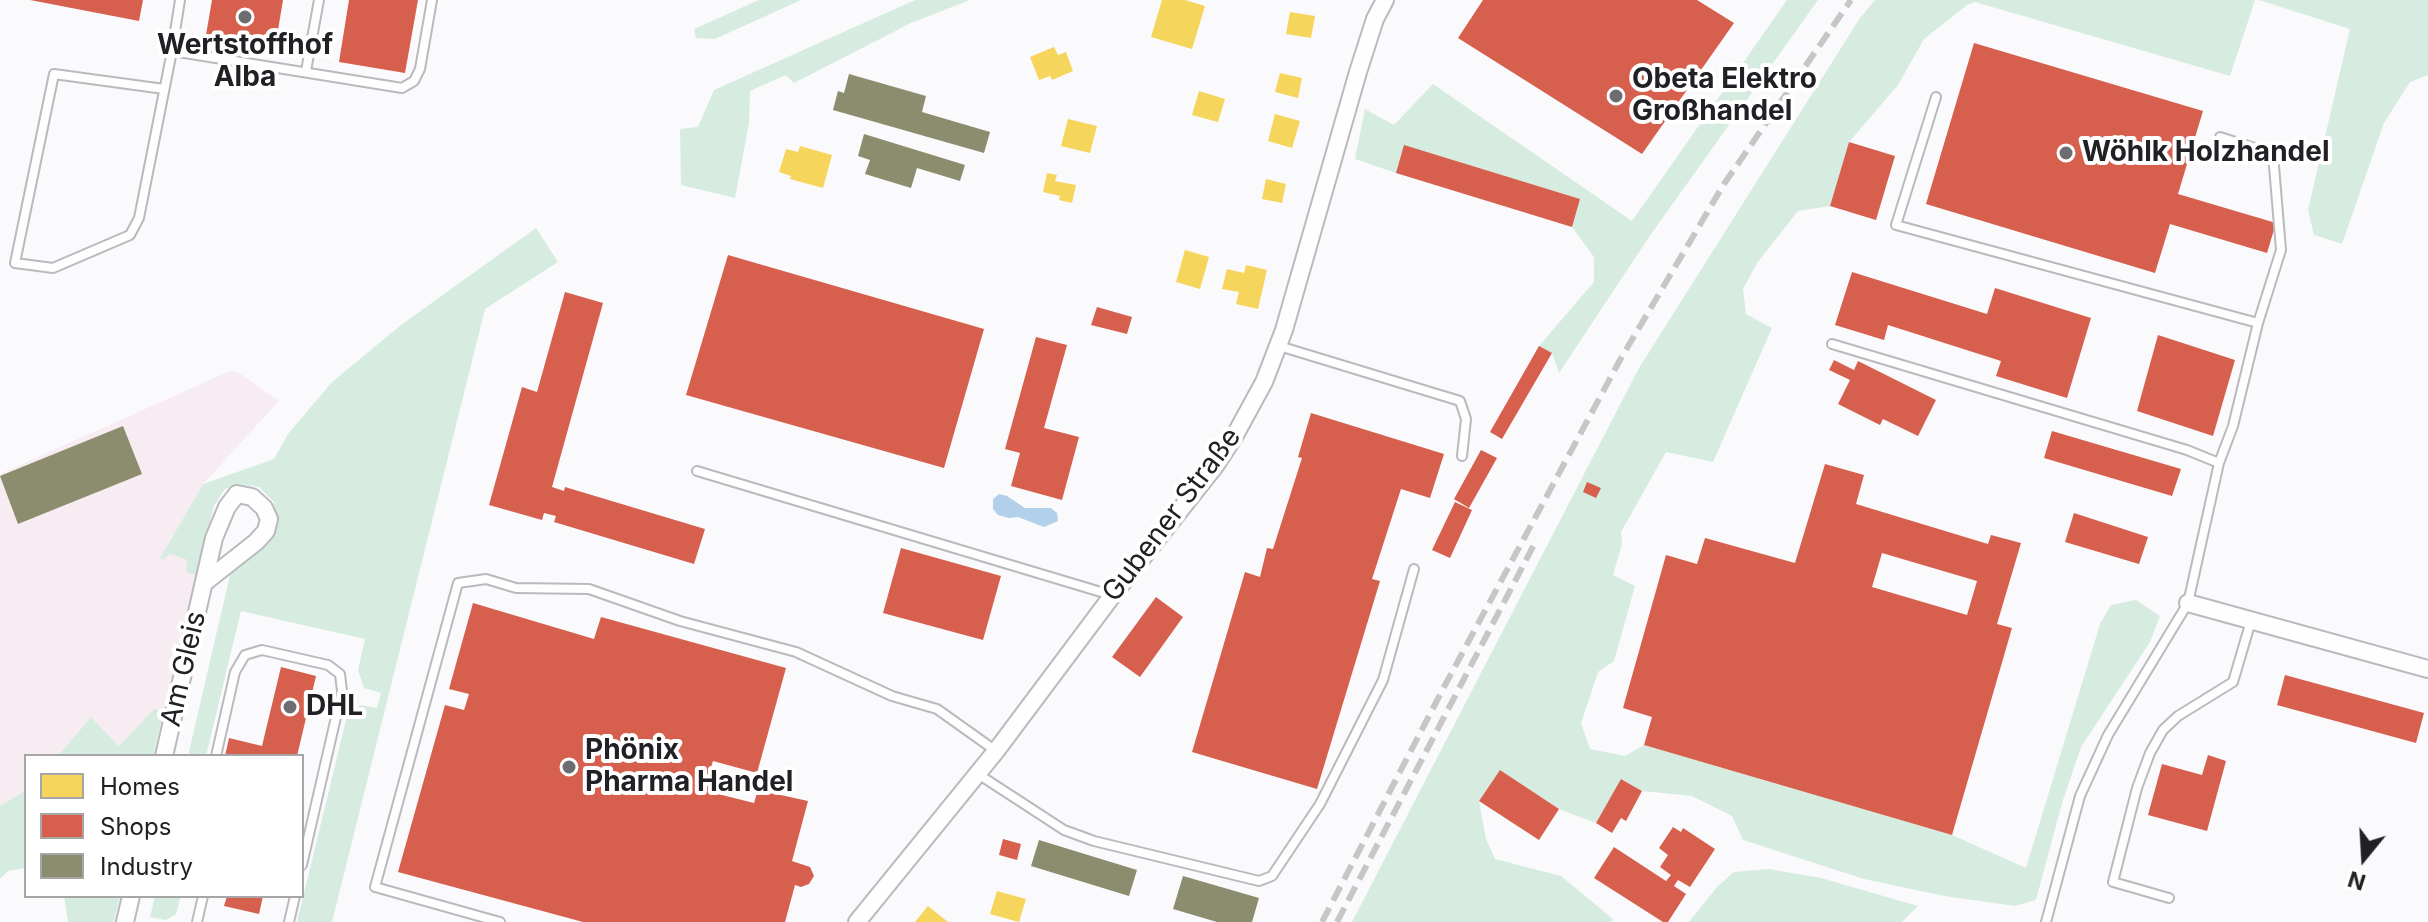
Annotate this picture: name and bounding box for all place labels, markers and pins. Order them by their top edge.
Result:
marker: Wertstoffhof Alba [236,8,254,26]
place label: Wertstoffhof Alba [157,29,333,95]
place label: Obeta Elektro Großhandel [1632,63,1817,129]
marker: Obeta Elektro Großhandel [1607,87,1625,105]
place label: Wöhlk Holzhandel [2082,136,2329,170]
marker: Wöhlk Holzhandel [2057,144,2075,162]
place label: DHL [306,690,363,724]
marker: DHL [281,698,299,716]
place label: Phönix Pharma Handel [585,734,793,800]
marker: Phönix Pharma Handel [560,758,578,776]

